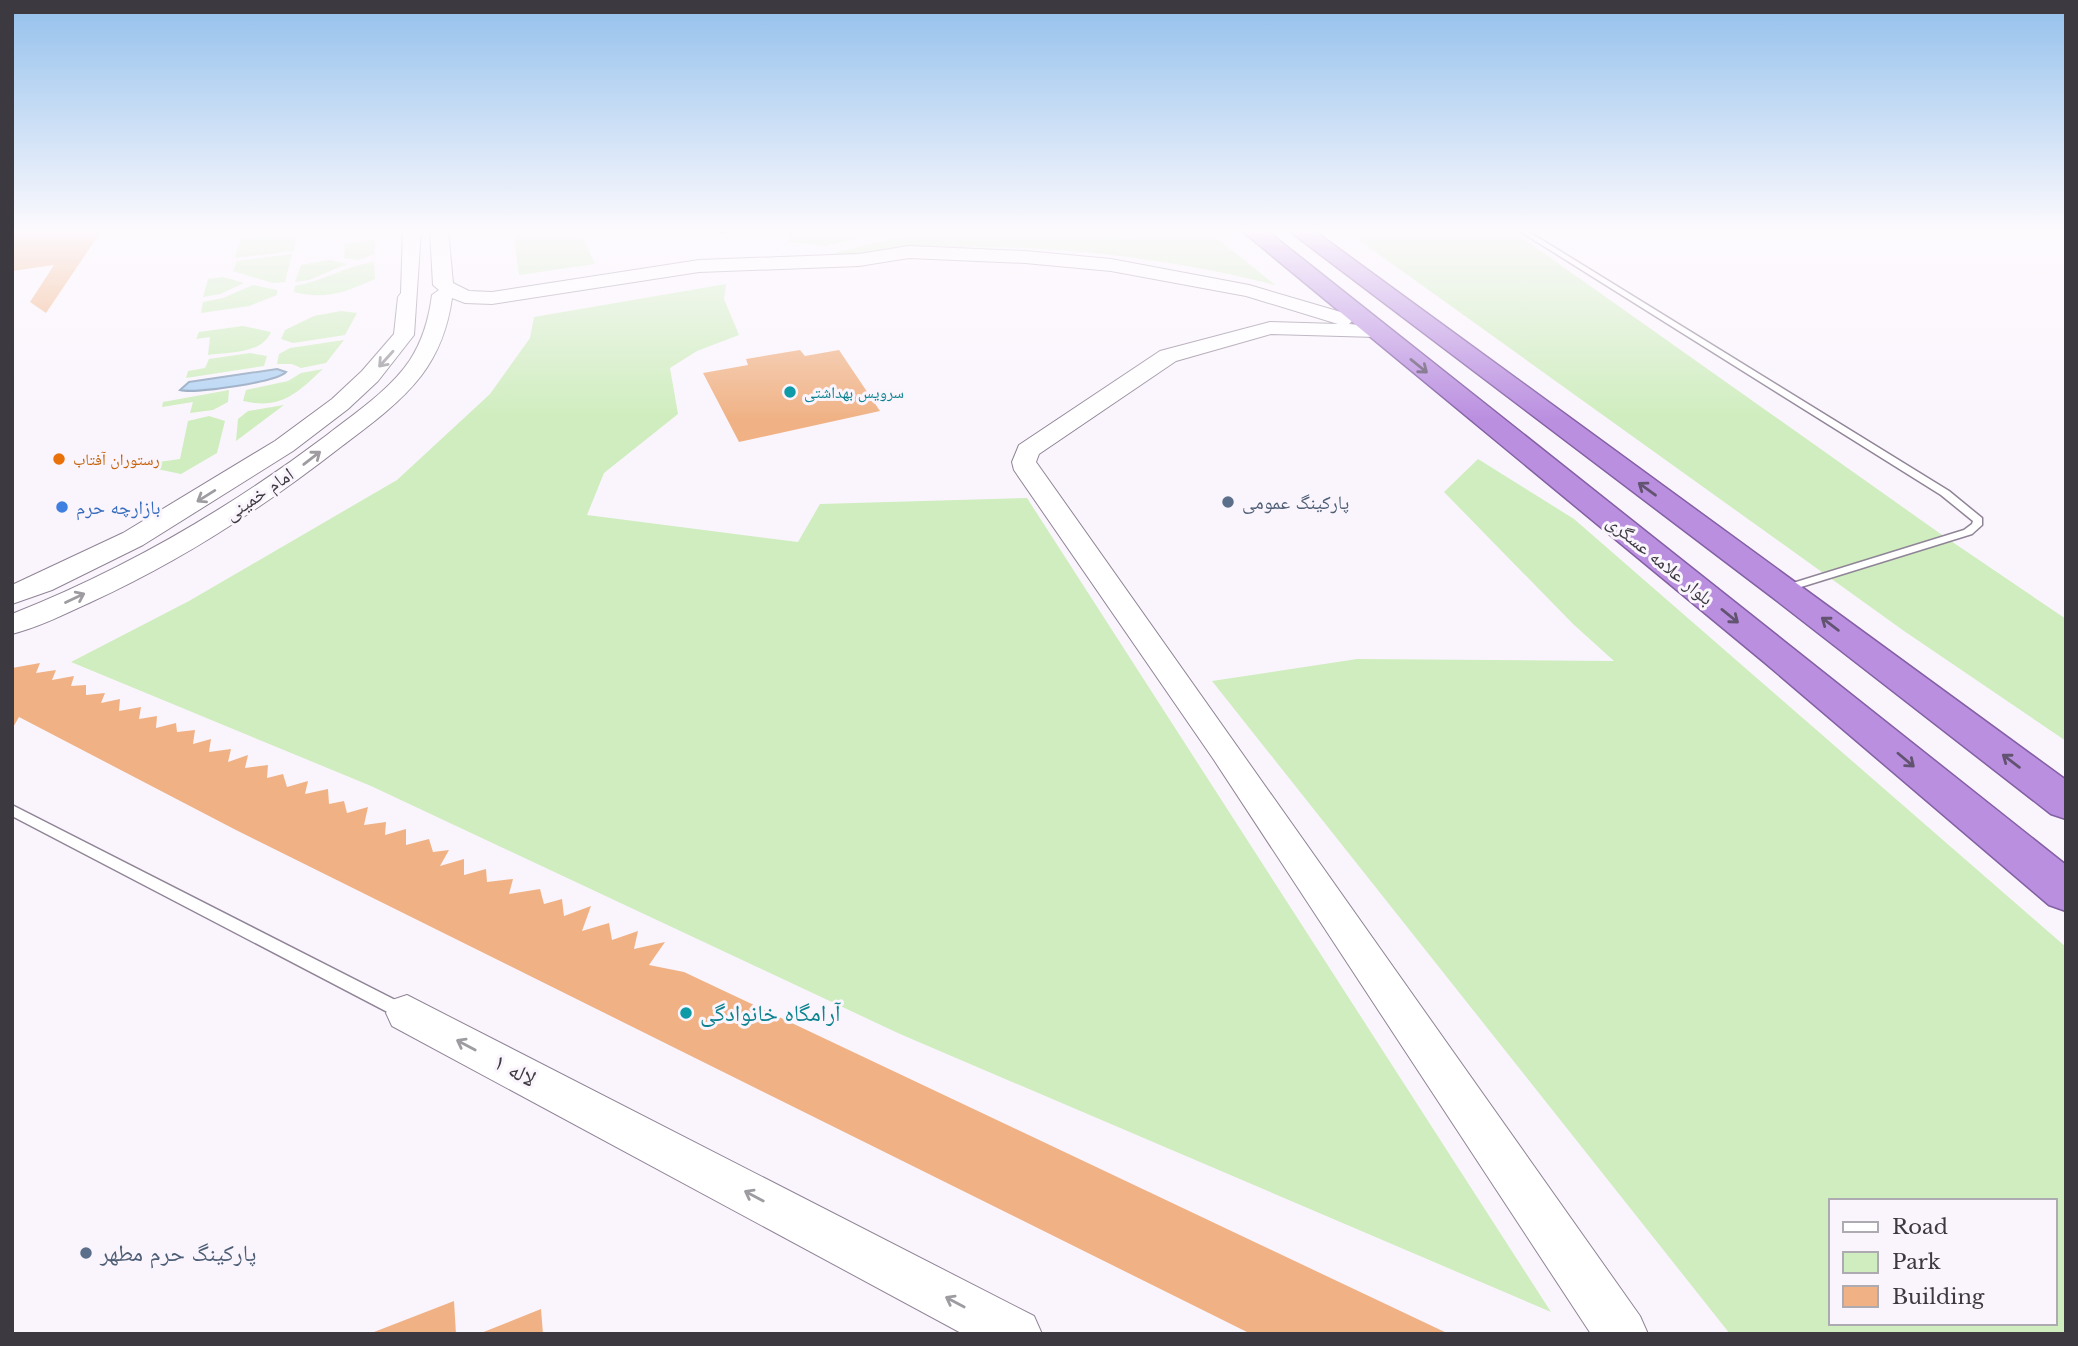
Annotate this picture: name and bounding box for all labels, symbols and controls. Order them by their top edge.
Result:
one-way arrow [377,350,394,367]
one-way arrow [1410,358,1428,374]
place label: سرویس بهداشتی [804,382,904,403]
marker: سرویس بهداشتی [782,384,798,400]
place label: رستوران آفتاب [73,449,160,470]
one-way arrow [303,450,321,465]
marker: رستوران آفتاب [51,451,67,467]
street label: امام خمینی [220,463,299,527]
one-way arrow [1638,481,1657,496]
one-way arrow [196,490,216,504]
place label: پارکینگ عمومی [1242,491,1349,514]
marker: پارکینگ عمومی [1220,494,1236,510]
place label: بازارچه حرم [76,496,160,521]
marker: بازارچه حرم [54,499,70,515]
street label: بلوار علامه عسگری [1602,510,1718,610]
one-way arrow [64,590,85,603]
one-way arrow [1721,608,1739,624]
one-way arrow [1821,617,1840,631]
one-way arrow [1897,752,1915,768]
one-way arrow [2003,754,2021,769]
place label: آرامگاه خانوادگی [700,999,842,1027]
marker: آرامگاه خانوادگی [678,1005,694,1021]
one-way arrow [456,1037,477,1051]
street label: لاله ۱ [489,1047,541,1093]
one-way arrow [744,1189,765,1202]
legend [1829,1199,2057,1325]
text: Road [1892,1214,1948,1240]
place label: پارکینگ حرم مطهر [99,1239,256,1269]
marker: پارکینگ حرم مطهر [78,1245,94,1261]
text: Park [1892,1249,1941,1275]
text: Building [1892,1284,1985,1310]
one-way arrow [945,1295,966,1308]

